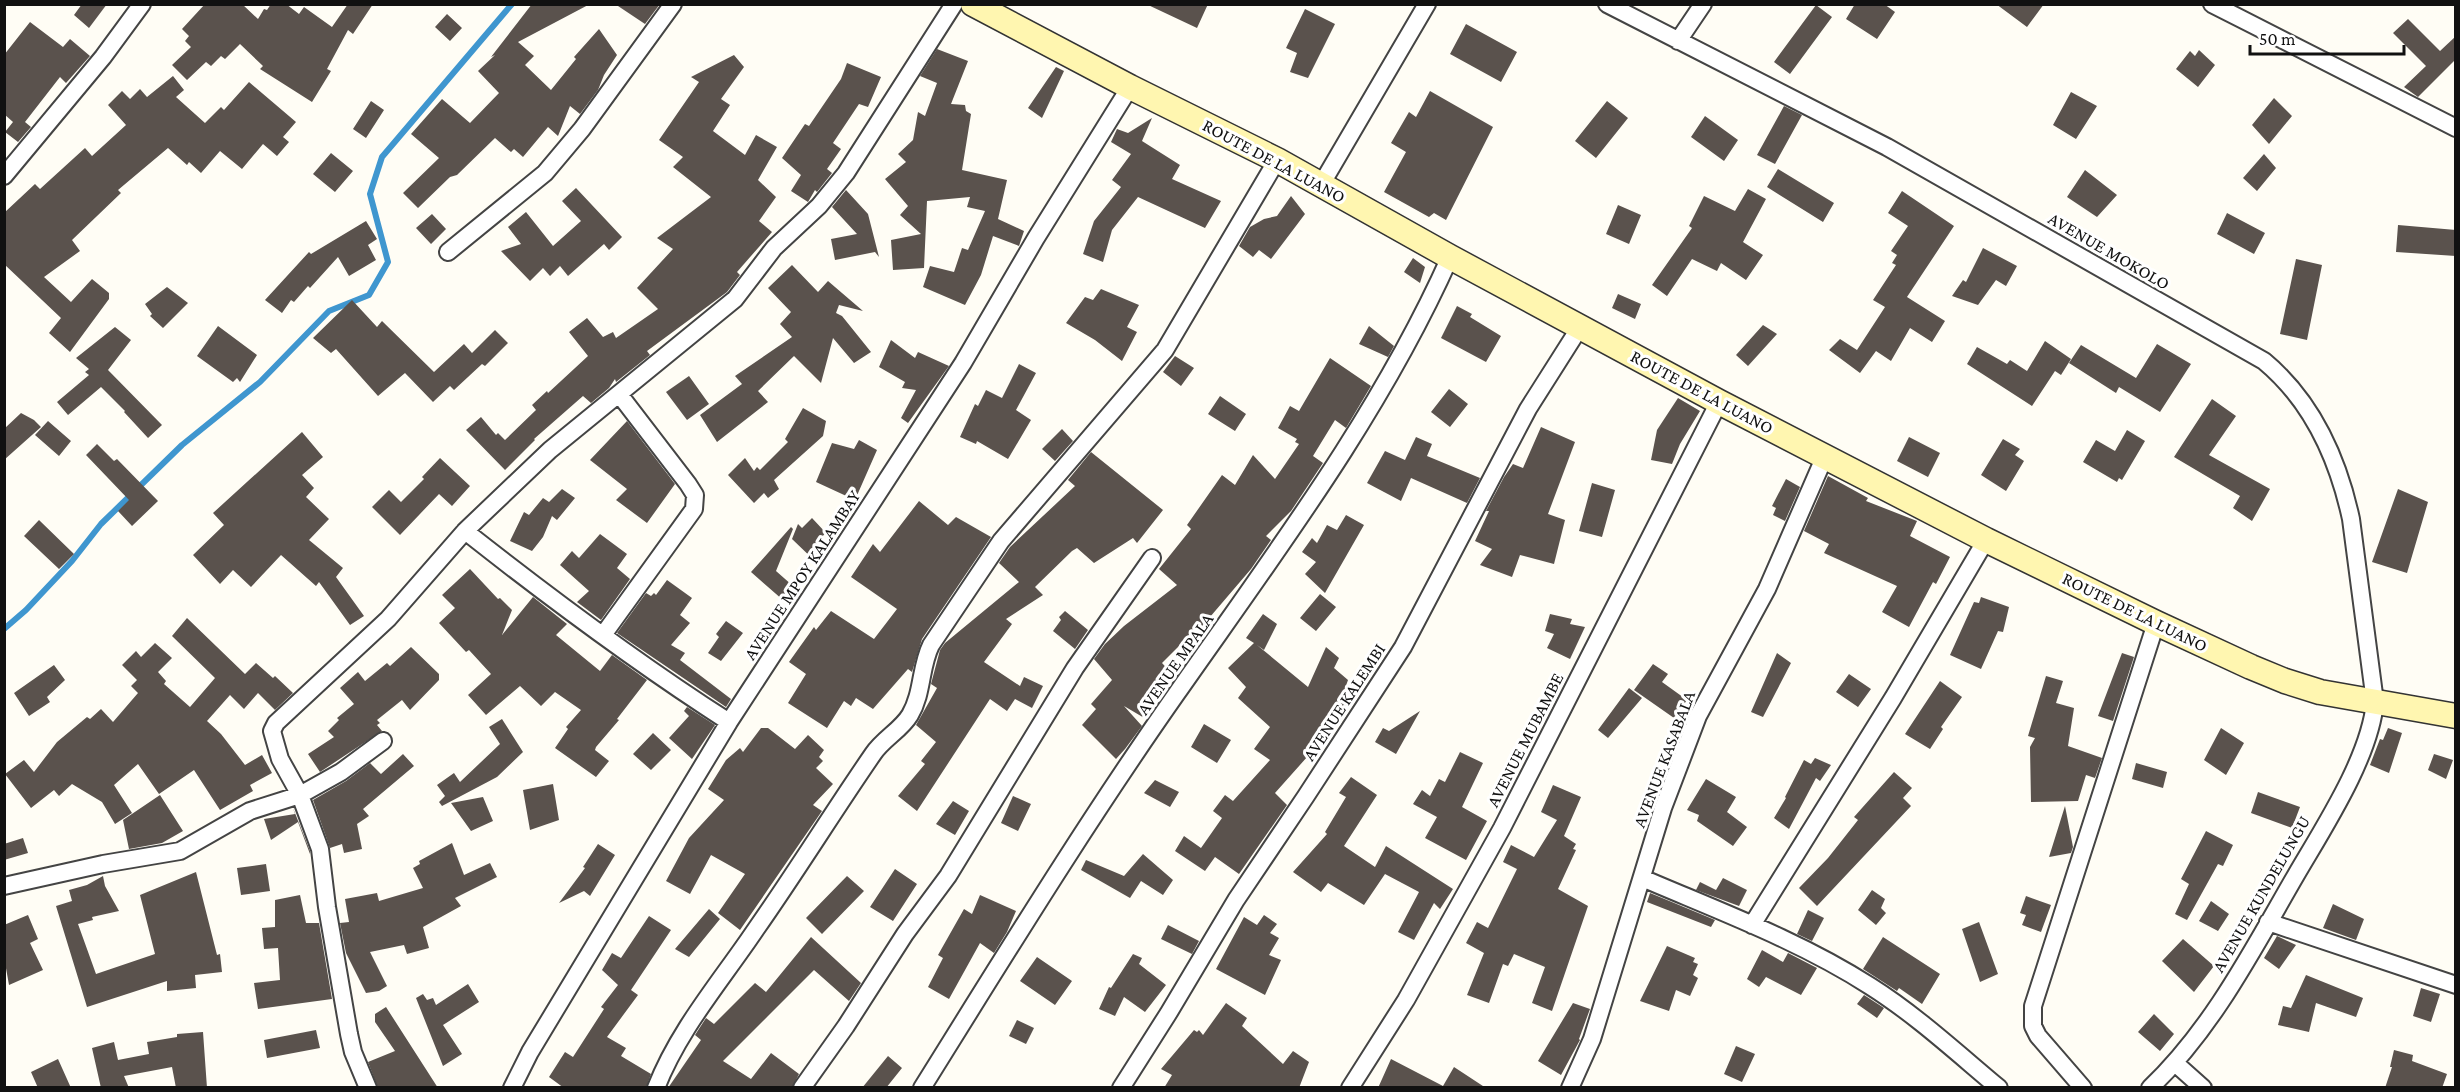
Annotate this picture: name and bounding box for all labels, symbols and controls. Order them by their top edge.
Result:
scale bar [2250,18,2404,56]
text: 50 m [2259,29,2296,49]
street label: ROUTE DE LA LUANO [1199,115,1349,207]
street label: AVENUE MOKOLO [2045,208,2173,294]
street label: ROUTE DE LA LUANO [1627,346,1777,438]
street label: AVENUE MPOY KALAMBAY [740,486,865,664]
street label: ROUTE DE LA LUANO [2059,568,2211,656]
street label: AVENUE MPALA [1133,609,1218,719]
street label: AVENUE KALEMBI [1299,640,1389,764]
street label: AVENUE MUBAMBE [1483,669,1568,810]
street label: AVENUE KASABALA [1629,687,1700,830]
street label: AVENUE KUNDELUNGU [2208,812,2314,976]

